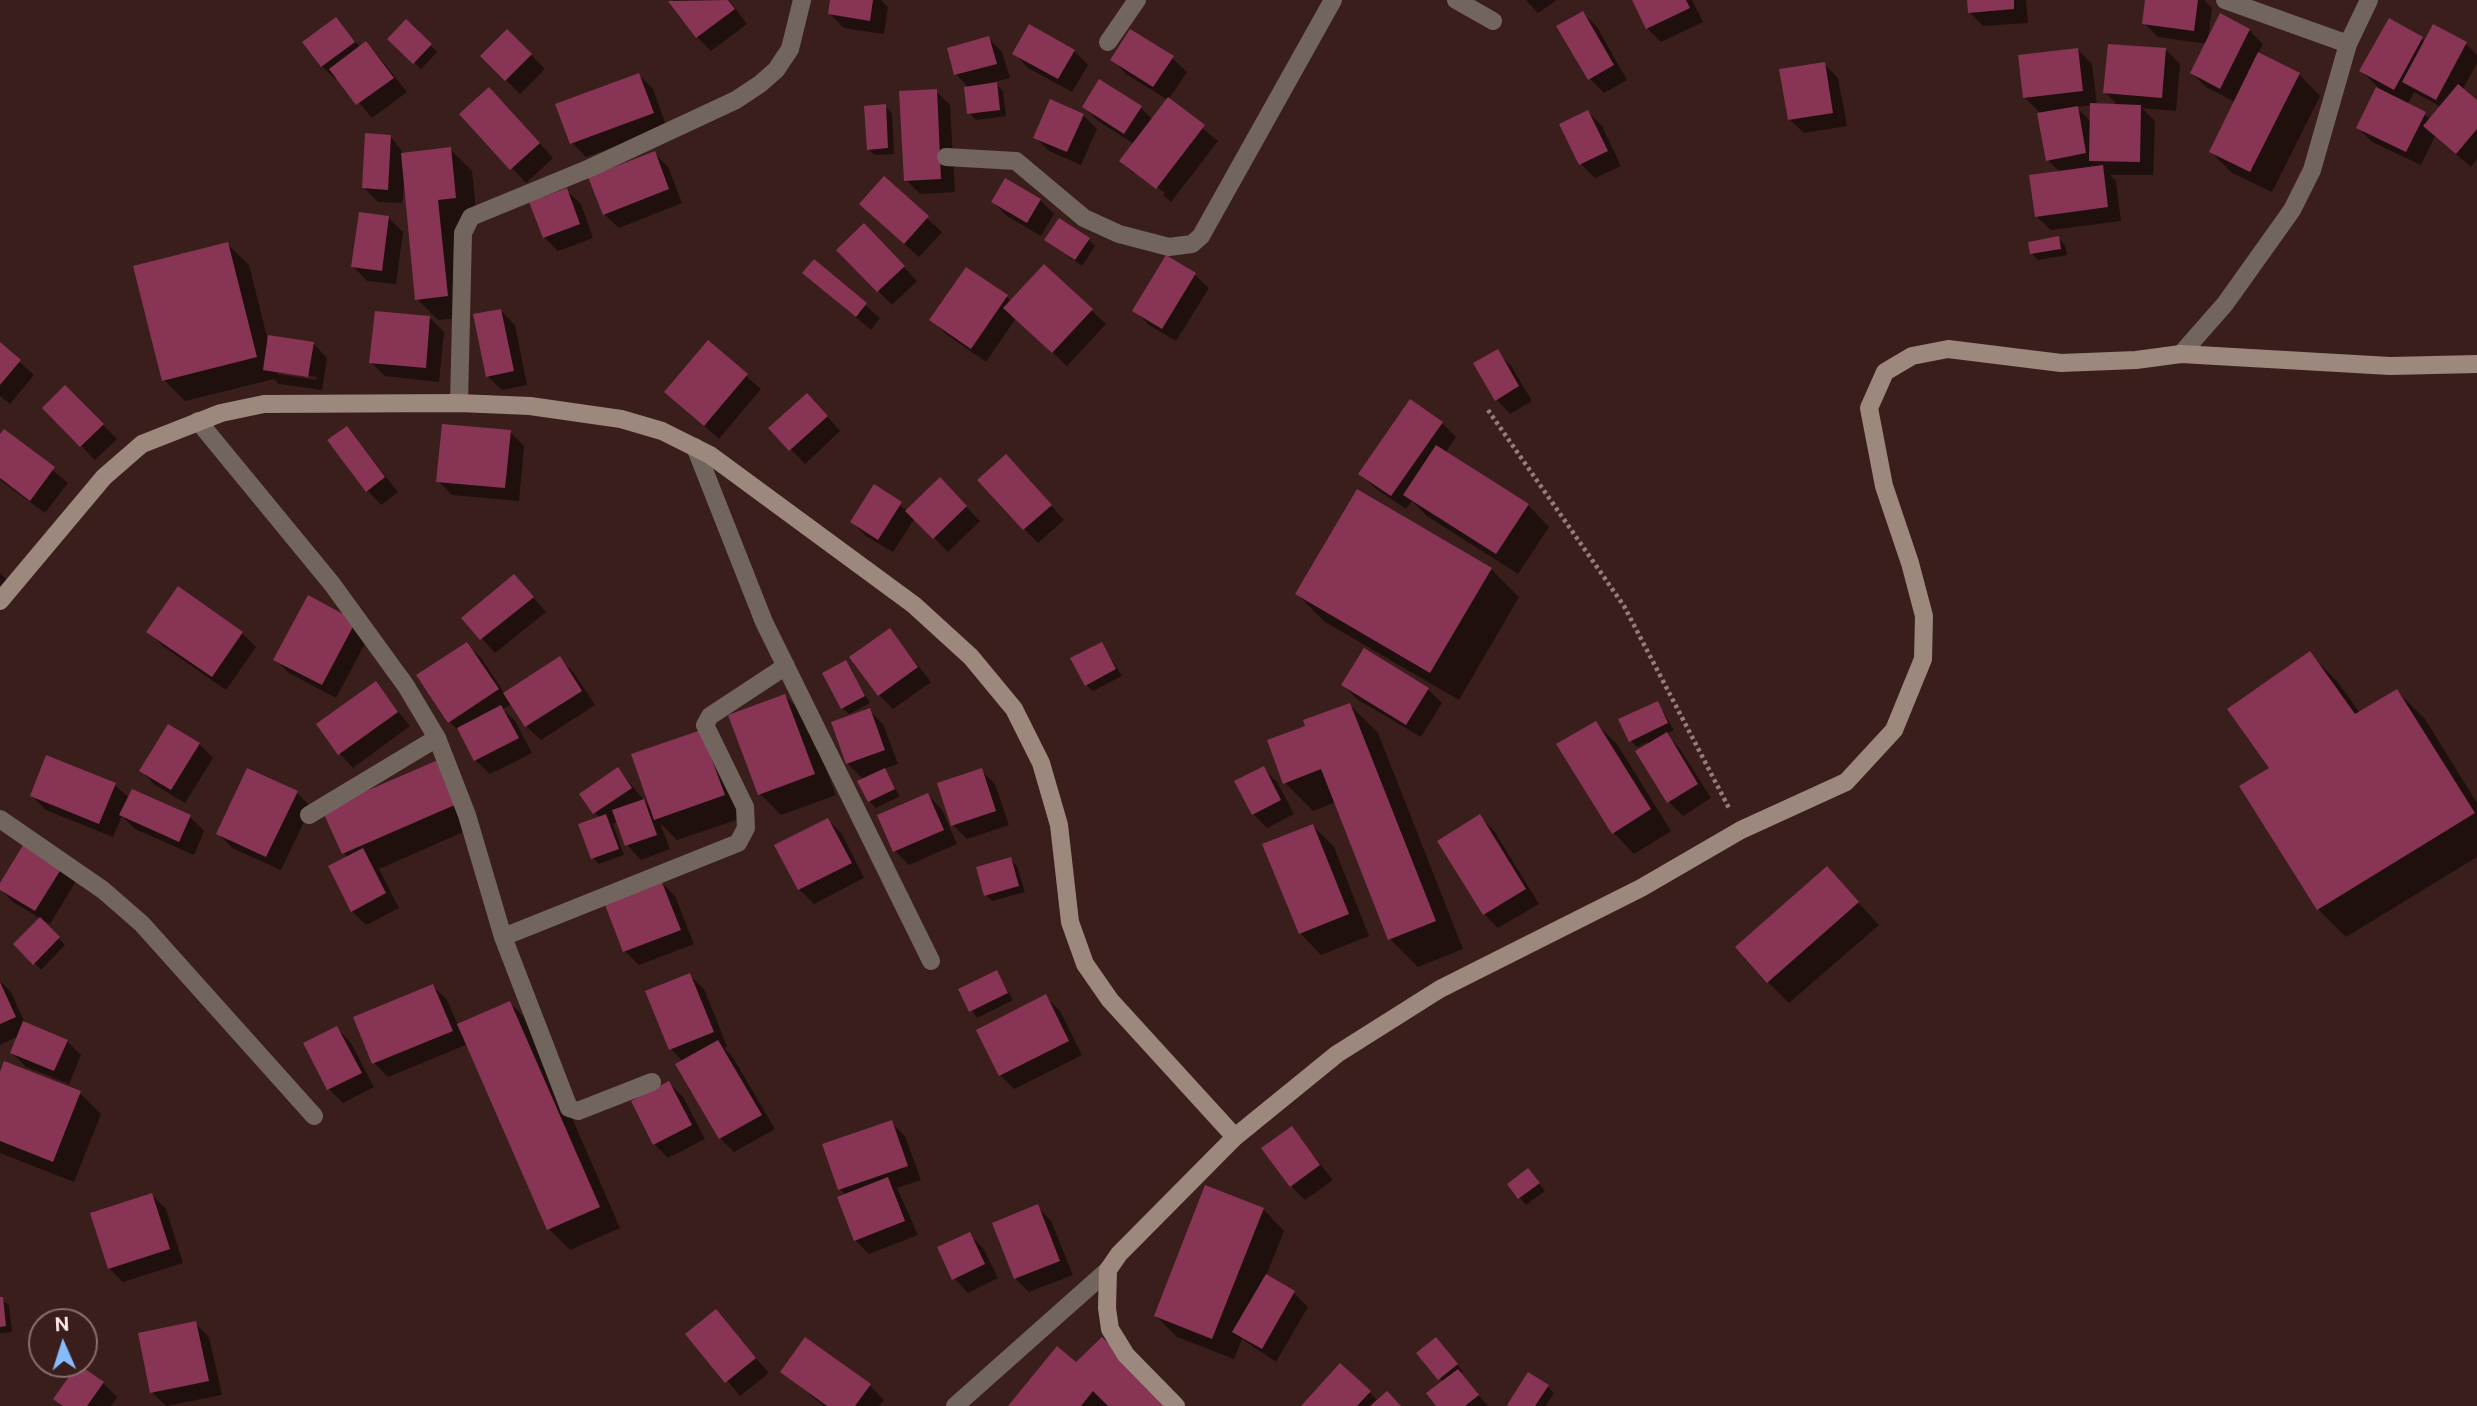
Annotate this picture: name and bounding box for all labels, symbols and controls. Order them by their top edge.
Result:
north arrow [28,1308,98,1378]
text: N [54,1313,70,1335]

